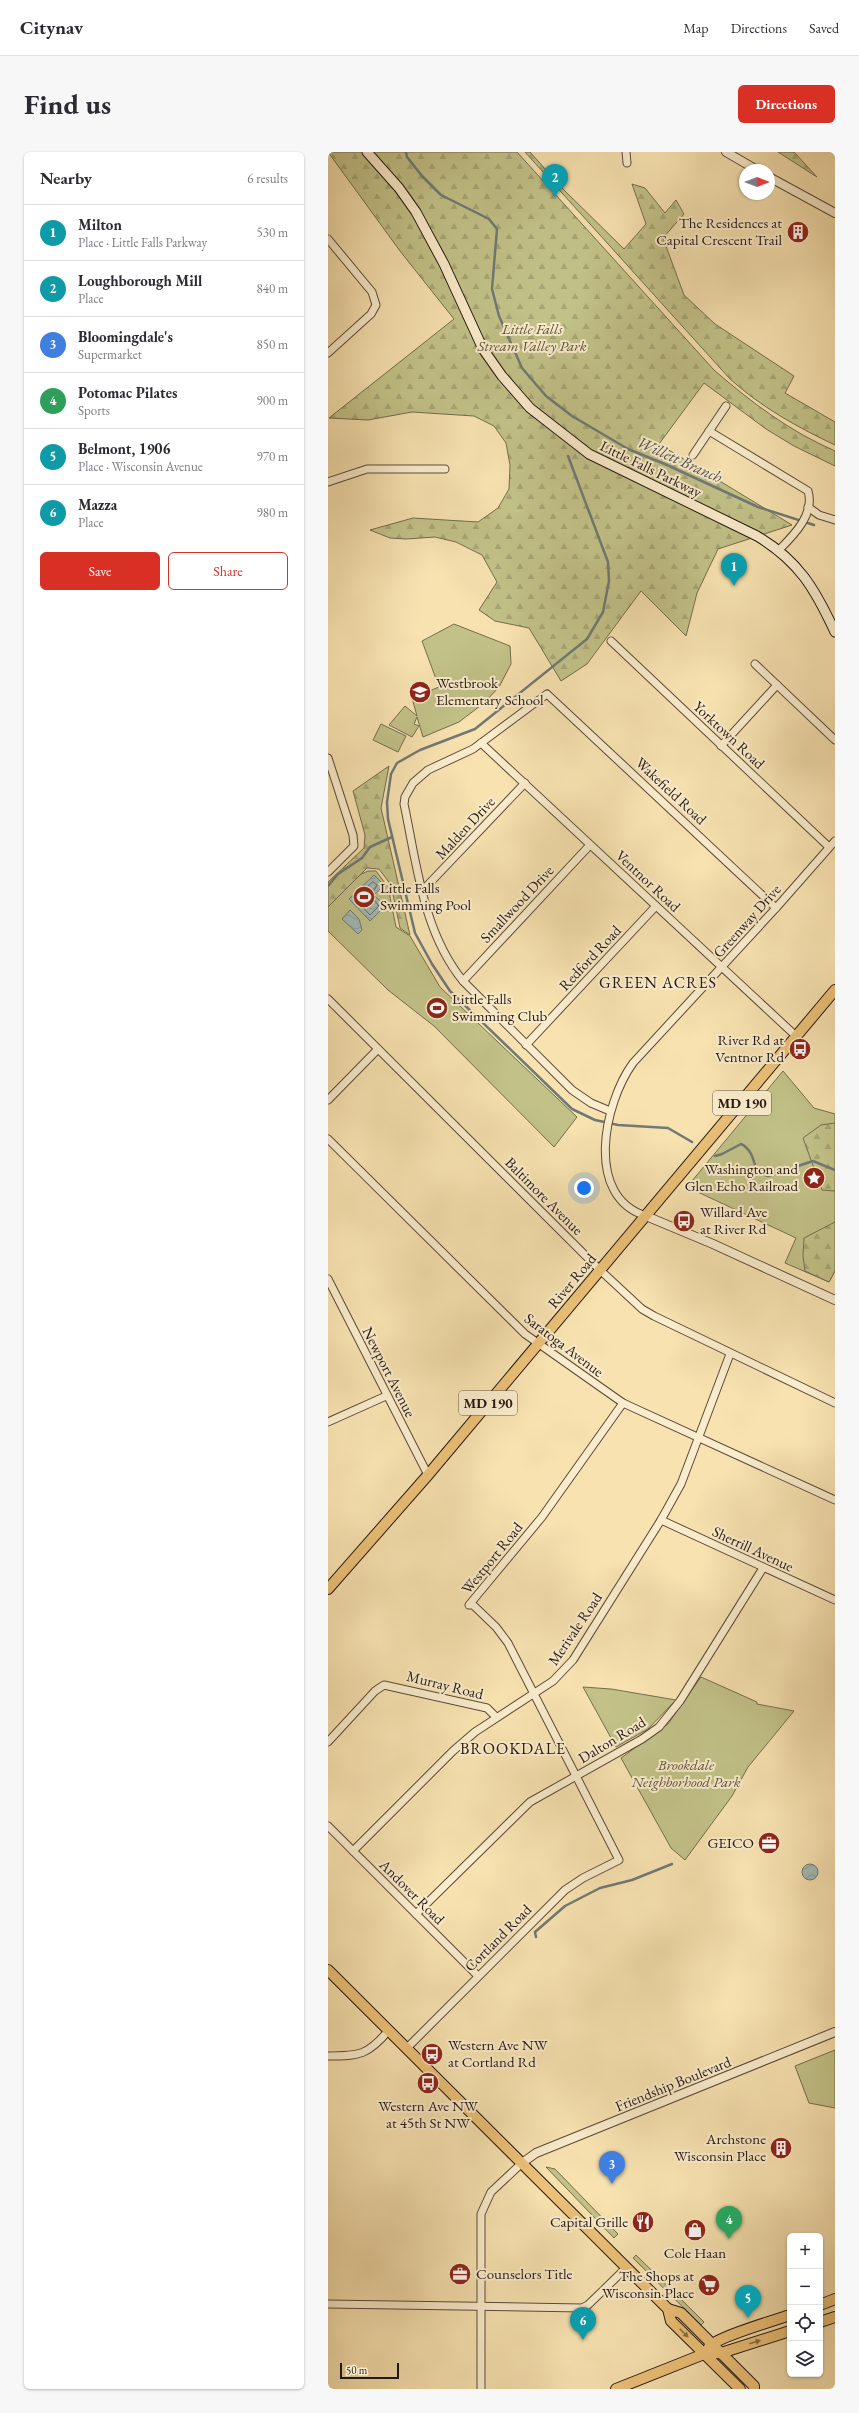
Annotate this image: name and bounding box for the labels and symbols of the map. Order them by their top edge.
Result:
pin: 2 [542,164,568,197]
north arrow [739,164,775,200]
place label: The Residences at Capital Crescent Trail [656,213,782,249]
building icon: The Residences at Capital Crescent Trail [785,219,811,245]
park label: Little Falls Stream Valley Park [476,319,587,355]
water label: Willett Branch [634,431,726,488]
street label: Little Falls Parkway [597,436,705,502]
pin: 1 [721,553,747,586]
place label: Westbrook Elementary School [436,673,544,709]
school or university icon: Westbrook Elementary School [407,679,433,705]
street label: Yorktown Road [690,697,769,773]
street label: Wakefield Road [632,753,711,829]
street label: Malden Drive [431,792,499,863]
street label: Ventnor Road [612,846,685,916]
street label: Smallwood Drive [476,861,558,946]
place label: Little Falls Swimming Pool [380,878,472,914]
street label: Greenway Drive [709,880,785,961]
sports icon: Little Falls Swimming Pool [351,884,377,910]
street label: Redford Road [554,921,625,994]
district label: GREEN ACRES [599,972,717,993]
place label: Little Falls Swimming Club [452,989,548,1025]
sports icon: Little Falls Swimming Club [424,995,450,1021]
place label: River Rd at Ventnor Rd [715,1030,784,1066]
bus stop icon: River Rd at Ventnor Rd [787,1036,813,1062]
road number: MD 190 [713,1091,771,1115]
street label: Baltimore Avenue [501,1153,588,1239]
place label: Washington and Glen Echo Railroad [685,1159,798,1195]
place icon: Washington and Glen Echo Railroad [801,1165,827,1191]
your location [574,1178,594,1198]
place label: Willard Ave at River Rd [700,1202,767,1238]
bus stop icon: Willard Ave at River Rd [671,1208,697,1234]
street label: River Road [543,1249,600,1312]
street label: Saratoga Avenue [521,1309,608,1381]
street label: Newport Avenue [359,1323,420,1420]
road number: MD 190 [459,1391,517,1415]
street label: Westport Road [457,1518,527,1597]
street label: Sherrill Avenue [710,1521,797,1576]
street label: Merivale Road [543,1588,606,1669]
street label: Murray Road [405,1666,486,1703]
street label: Dalton Road [575,1712,649,1767]
district label: BROOKDALE [460,1738,566,1759]
park label: Brookdale Neighborhood Park [630,1755,741,1791]
office icon: GEICO [756,1830,782,1856]
place label: GEICO [707,1833,754,1852]
street label: Andover Road [375,1854,449,1929]
street label: Cortland Road [460,1900,536,1975]
place label: Western Ave NW at Cortland Rd [448,2035,548,2071]
bus stop icon: Western Ave NW at Cortland Rd [419,2041,445,2067]
street label: Friendship Boulevard [612,2051,734,2115]
bus stop icon: Western Ave NW at 45th St NW [415,2070,441,2096]
place label: Western Ave NW at 45th St NW [378,2096,478,2132]
place label: Archstone Wisconsin Place [674,2129,766,2165]
building icon: Archstone Wisconsin Place [768,2135,794,2161]
pin: 3 [599,2151,625,2184]
pin: 4 [716,2206,742,2239]
restaurant icon: Capital Grille [630,2209,656,2235]
place label: Capital Grille [550,2212,628,2231]
shop icon: Cole Haan [682,2217,708,2243]
place label: Cole Haan [664,2243,726,2262]
office icon: Counselors Title [447,2261,473,2287]
place label: Counselors Title [476,2264,573,2283]
place label: The Shops at Wisconsin Place [602,2266,694,2302]
supermarket icon: The Shops at Wisconsin Place [696,2272,722,2298]
pin: 5 [735,2285,761,2318]
pin: 6 [570,2307,596,2340]
one-way arrow [679,2328,689,2338]
one-way arrow [750,2339,762,2345]
scale bar [340,2361,399,2380]

